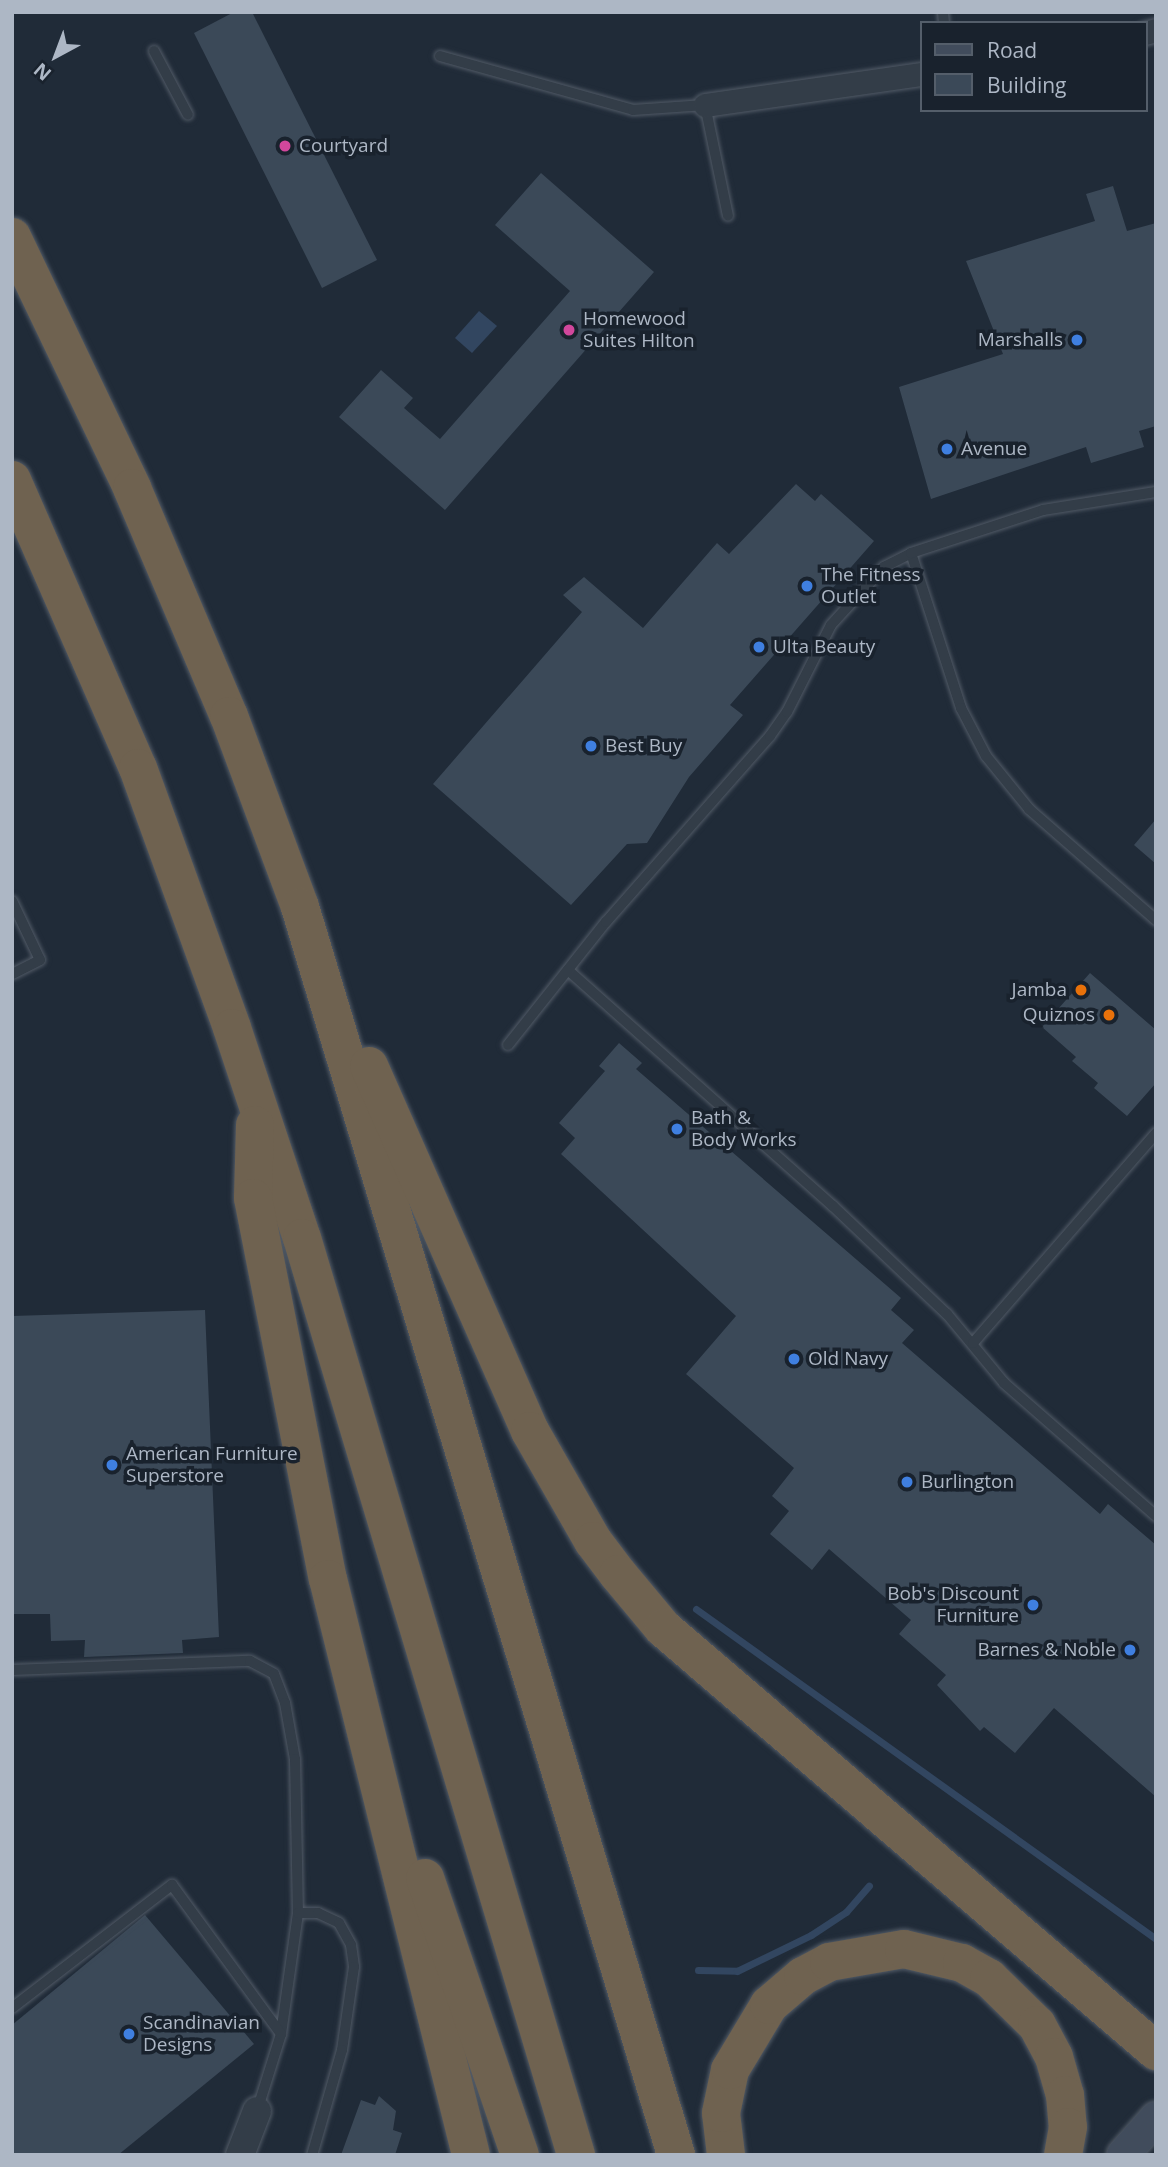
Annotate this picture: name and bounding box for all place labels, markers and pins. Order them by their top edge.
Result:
place label: Courtyard [299,135,388,157]
marker: Courtyard [277,138,293,154]
place label: Homewood Suites Hilton [583,308,695,352]
marker: Homewood Suites Hilton [561,322,577,338]
place label: Marshalls [978,329,1063,351]
marker: Marshalls [1069,332,1085,348]
place label: Avenue [961,438,1027,460]
marker: Avenue [939,441,955,457]
place label: The Fitness Outlet [821,564,921,608]
marker: The Fitness Outlet [799,578,815,594]
place label: Ulta Beauty [773,636,875,658]
marker: Ulta Beauty [751,639,767,655]
place label: Best Buy [605,735,682,757]
marker: Best Buy [583,738,599,754]
place label: Jamba [1012,979,1067,1001]
marker: Jamba [1073,982,1089,998]
place label: Quiznos [1023,1004,1095,1026]
marker: Quiznos [1101,1007,1117,1023]
place label: Bath & Body Works [691,1107,797,1151]
marker: Bath & Body Works [669,1121,685,1137]
place label: Old Navy [808,1348,888,1370]
marker: Old Navy [786,1351,802,1367]
place label: American Furniture Superstore [126,1443,298,1487]
marker: American Furniture Superstore [104,1457,120,1473]
place label: Burlington [921,1471,1014,1493]
marker: Burlington [899,1474,915,1490]
place label: Bob's Discount Furniture [887,1583,1019,1627]
marker: Bob's Discount Furniture [1025,1597,1041,1613]
place label: Barnes & Noble [977,1639,1116,1661]
marker: Barnes & Noble [1122,1642,1138,1658]
place label: Scandinavian Designs [143,2012,260,2056]
marker: Scandinavian Designs [121,2026,137,2042]

